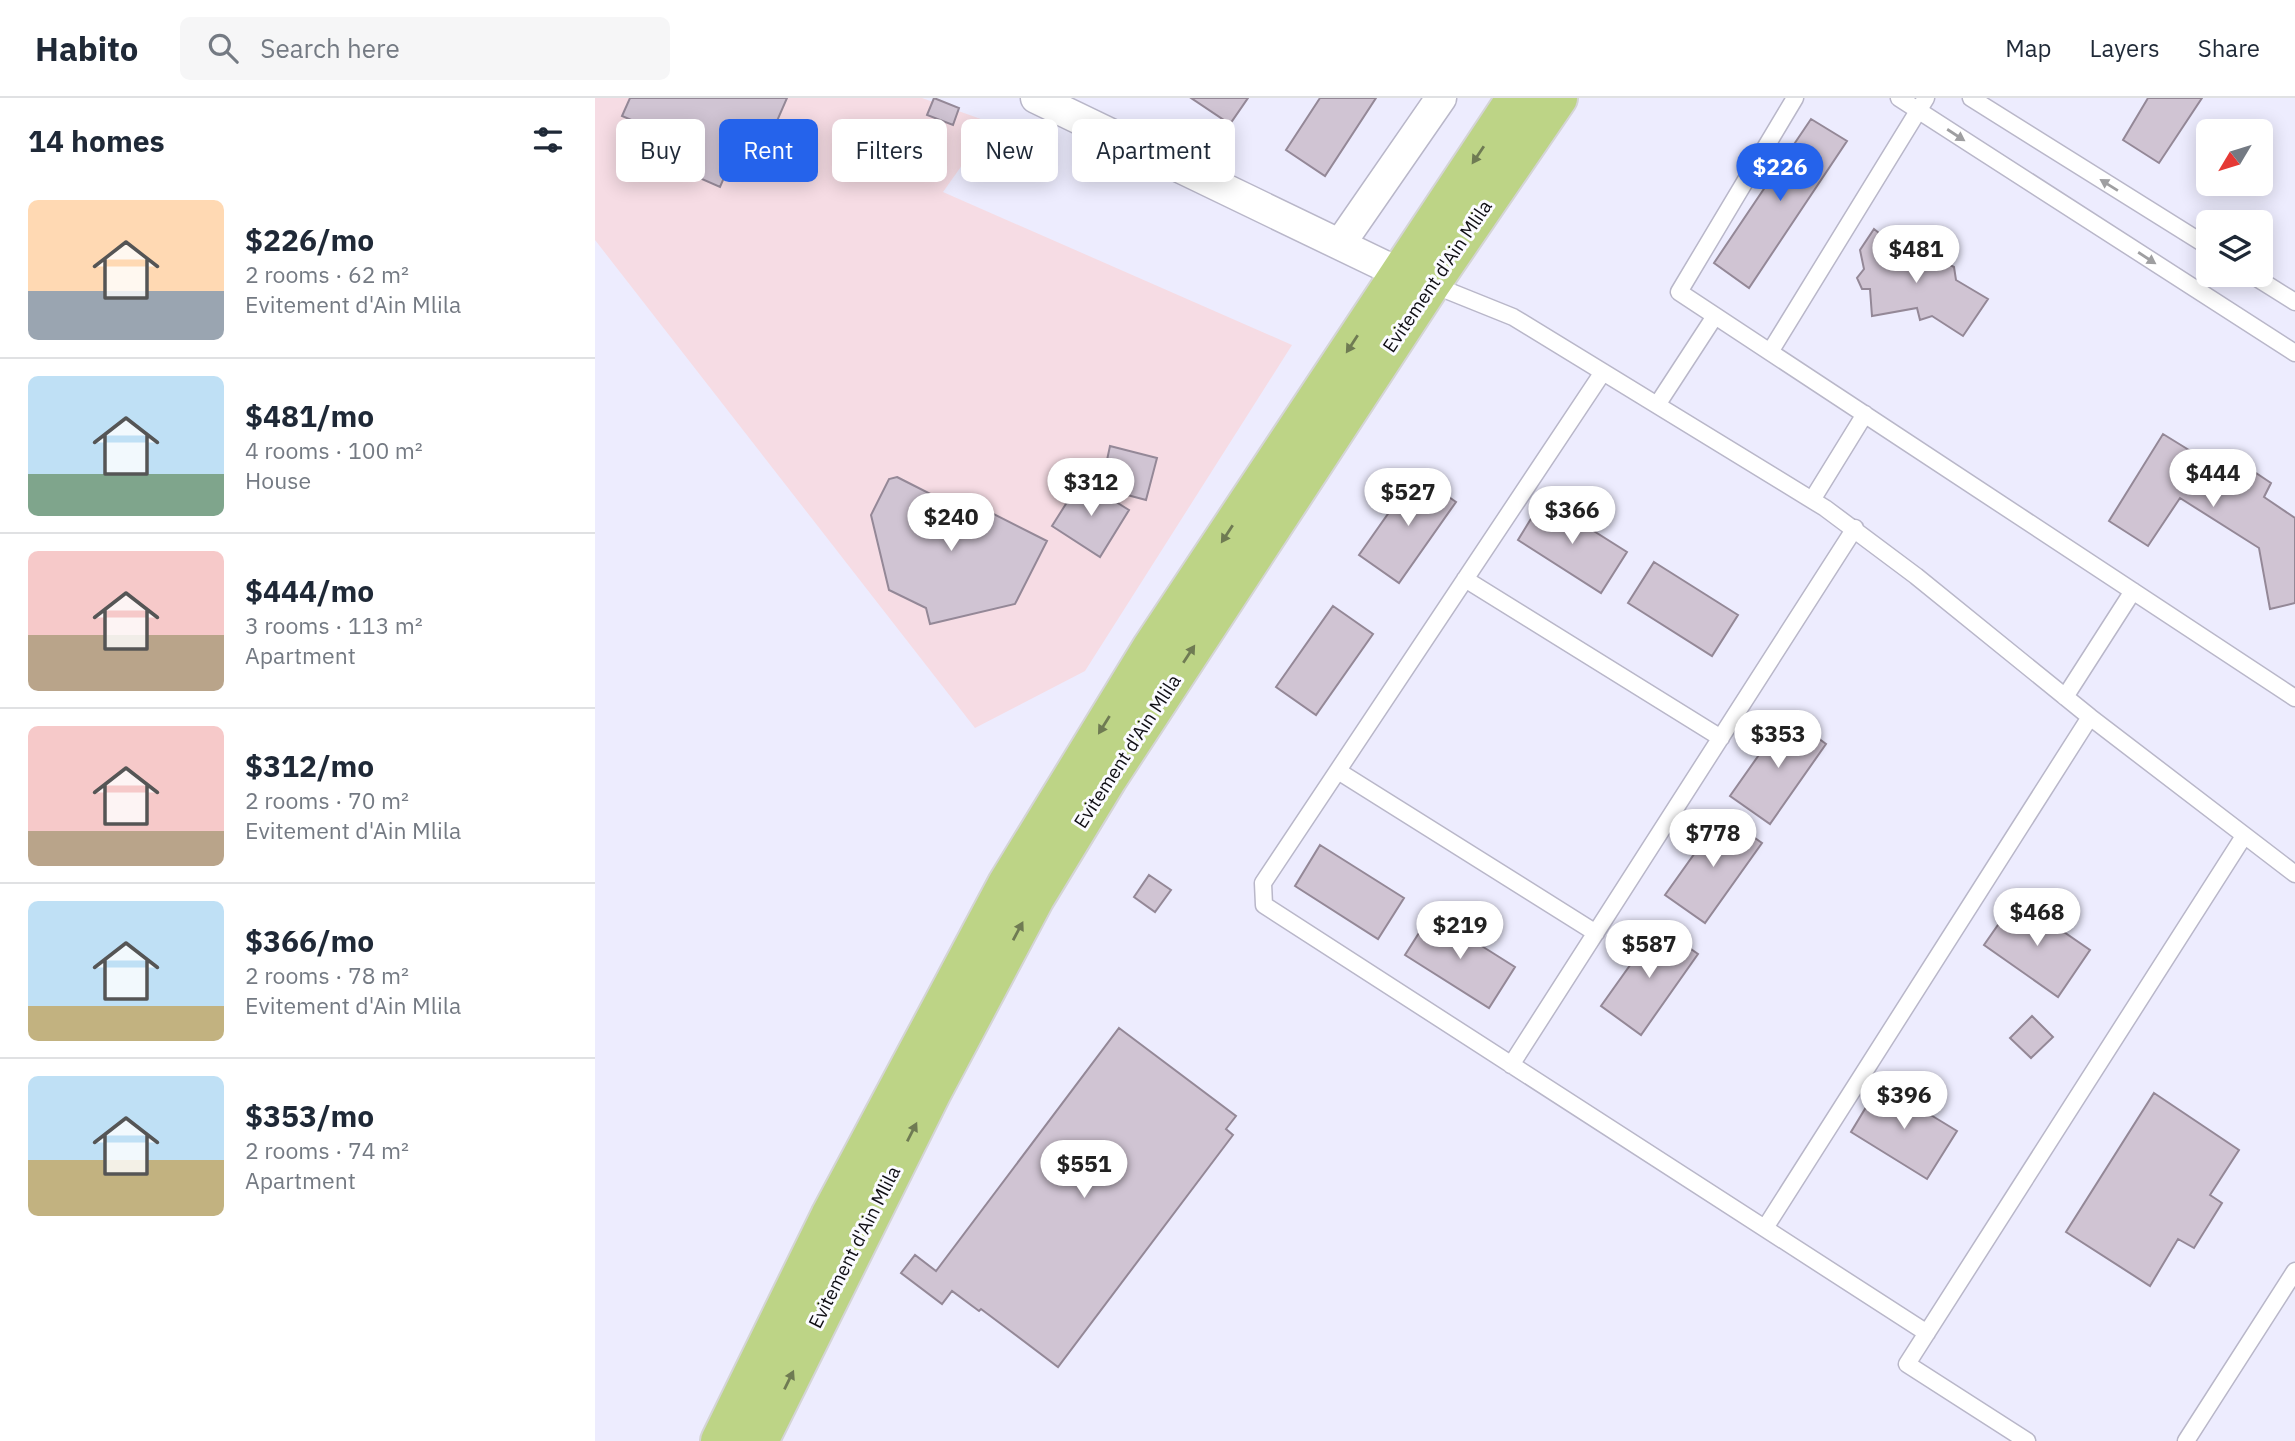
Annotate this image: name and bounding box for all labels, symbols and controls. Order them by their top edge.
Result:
search box [180,17,670,80]
text: Habito [35,27,138,70]
icon: search [204,29,242,67]
text: Search here [260,31,400,65]
text: Map [2005,32,2052,64]
text: Layers [2090,32,2160,64]
text: Share [2198,32,2260,64]
chip: Buy [616,119,705,182]
chip: Rent [719,119,818,182]
chip: Filters [832,119,947,182]
chip: New [961,119,1058,182]
chip: Apartment [1072,119,1235,182]
north arrow [2196,119,2273,196]
map controls [2196,119,2273,287]
text: 14 homes [28,121,165,160]
icon: filters [529,121,567,159]
one-way arrow [1946,129,1966,142]
pin: $226 [1739,144,1821,203]
one-way arrow [1472,145,1485,164]
text: $226 [1752,151,1808,181]
one-way arrow [2100,178,2119,191]
street label: Evitement d'Ain Mlila [1377,195,1497,357]
button: layers [2196,210,2273,287]
text: $226/mo [245,220,374,259]
pin: $481 [1875,226,1957,285]
icon: home [84,228,168,312]
text: $481 [1888,233,1944,263]
one-way arrow [2138,252,2157,265]
text: 2 rooms · 62 m² [245,259,409,289]
text: Evitement d'Ain Mlila [245,289,461,319]
one-way arrow [1345,335,1359,353]
text: $481/mo [245,396,374,435]
icon: home [84,404,168,488]
text: 4 rooms · 100 m² [245,435,423,465]
pin: $444 [2172,450,2254,509]
text: $444 [2185,457,2241,487]
pin: $312 [1050,458,1132,518]
text: House [245,465,311,495]
text: $312 [1063,466,1119,496]
pin: $527 [1367,468,1449,528]
text: $527 [1380,476,1436,506]
pin: $366 [1531,486,1613,546]
pin: $240 [910,494,992,553]
text: $366 [1544,494,1600,524]
text: $240 [923,501,979,531]
one-way arrow [1220,524,1233,543]
text: $444/mo [245,571,374,610]
icon: home [84,579,168,663]
text: 3 rooms · 113 m² [245,610,423,640]
text: Apartment [245,640,356,670]
one-way arrow [1182,645,1196,663]
street label: Evitement d'Ain Mlila [1068,670,1186,832]
pin: $353 [1737,710,1819,770]
one-way arrow [1097,715,1110,735]
text: $353 [1750,718,1806,748]
text: $312/mo [245,746,374,785]
icon: home [84,754,168,838]
text: 2 rooms · 70 m² [245,785,409,815]
pin: $778 [1672,810,1754,869]
text: Evitement d'Ain Mlila [245,815,461,845]
text: $778 [1685,817,1741,847]
pin: $468 [1996,888,2078,948]
text: $468 [2009,896,2065,926]
pin: $219 [1419,902,1501,961]
text: $219 [1432,909,1488,939]
pin: $587 [1608,920,1690,980]
text: $366/mo [245,921,374,960]
one-way arrow [1012,921,1024,940]
text: $587 [1621,928,1677,958]
icon: home [84,929,168,1013]
text: 2 rooms · 78 m² [245,960,409,990]
text: Evitement d'Ain Mlila [245,990,461,1020]
pin: $396 [1863,1072,1945,1131]
text: $396 [1876,1079,1932,1109]
text: $353/mo [245,1096,374,1135]
icon: home [84,1104,168,1188]
one-way arrow [907,1122,918,1142]
text: 2 rooms · 74 m² [245,1135,409,1165]
pin: $551 [1043,1140,1125,1200]
text: $551 [1056,1148,1112,1178]
street label: Evitement d'Ain Mlila [803,1162,905,1332]
text: Apartment [245,1165,356,1195]
one-way arrow [784,1369,795,1390]

